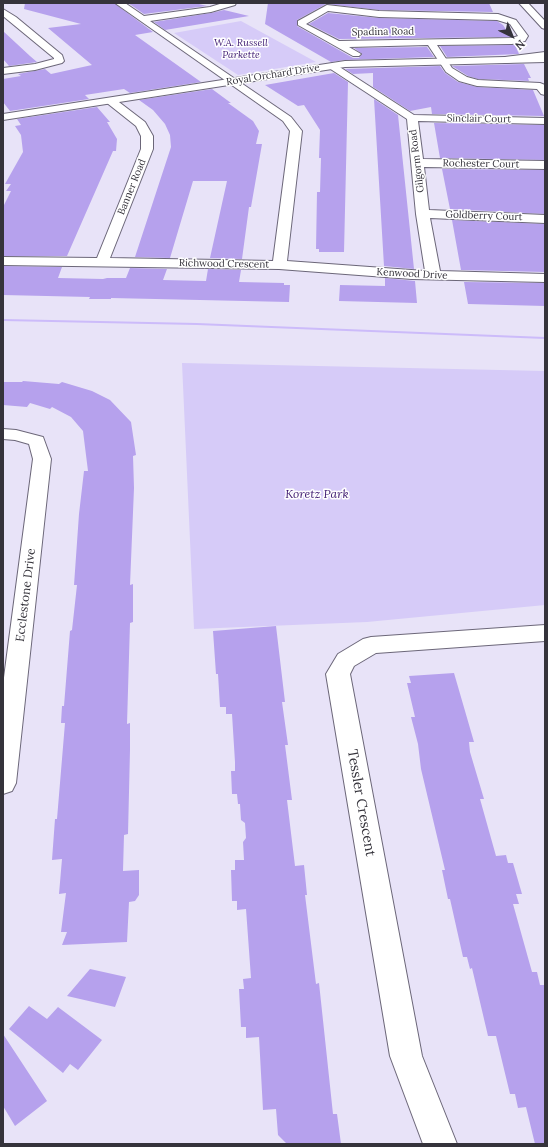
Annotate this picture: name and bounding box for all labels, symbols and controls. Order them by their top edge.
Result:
north arrow [492,16,532,56]
street label: Spadina Road [352,25,414,39]
park label: W.A. Russell Parkette [214,37,268,60]
text: N [512,37,528,53]
street label: Royal Orchard Drive [225,62,321,88]
street label: Sinclair Court [447,112,511,126]
street label: Gilgorm Road [407,129,427,193]
street label: Banner Road [115,157,149,217]
street label: Rochester Court [443,157,519,171]
street label: Goldberry Court [445,209,523,223]
street label: Richwood Crescent [179,257,269,271]
street label: Kenwood Drive [376,266,448,282]
park label: Koretz Park [285,488,349,502]
street label: Ecclestone Drive [13,547,39,643]
street label: Tessler Crescent [343,748,379,858]

